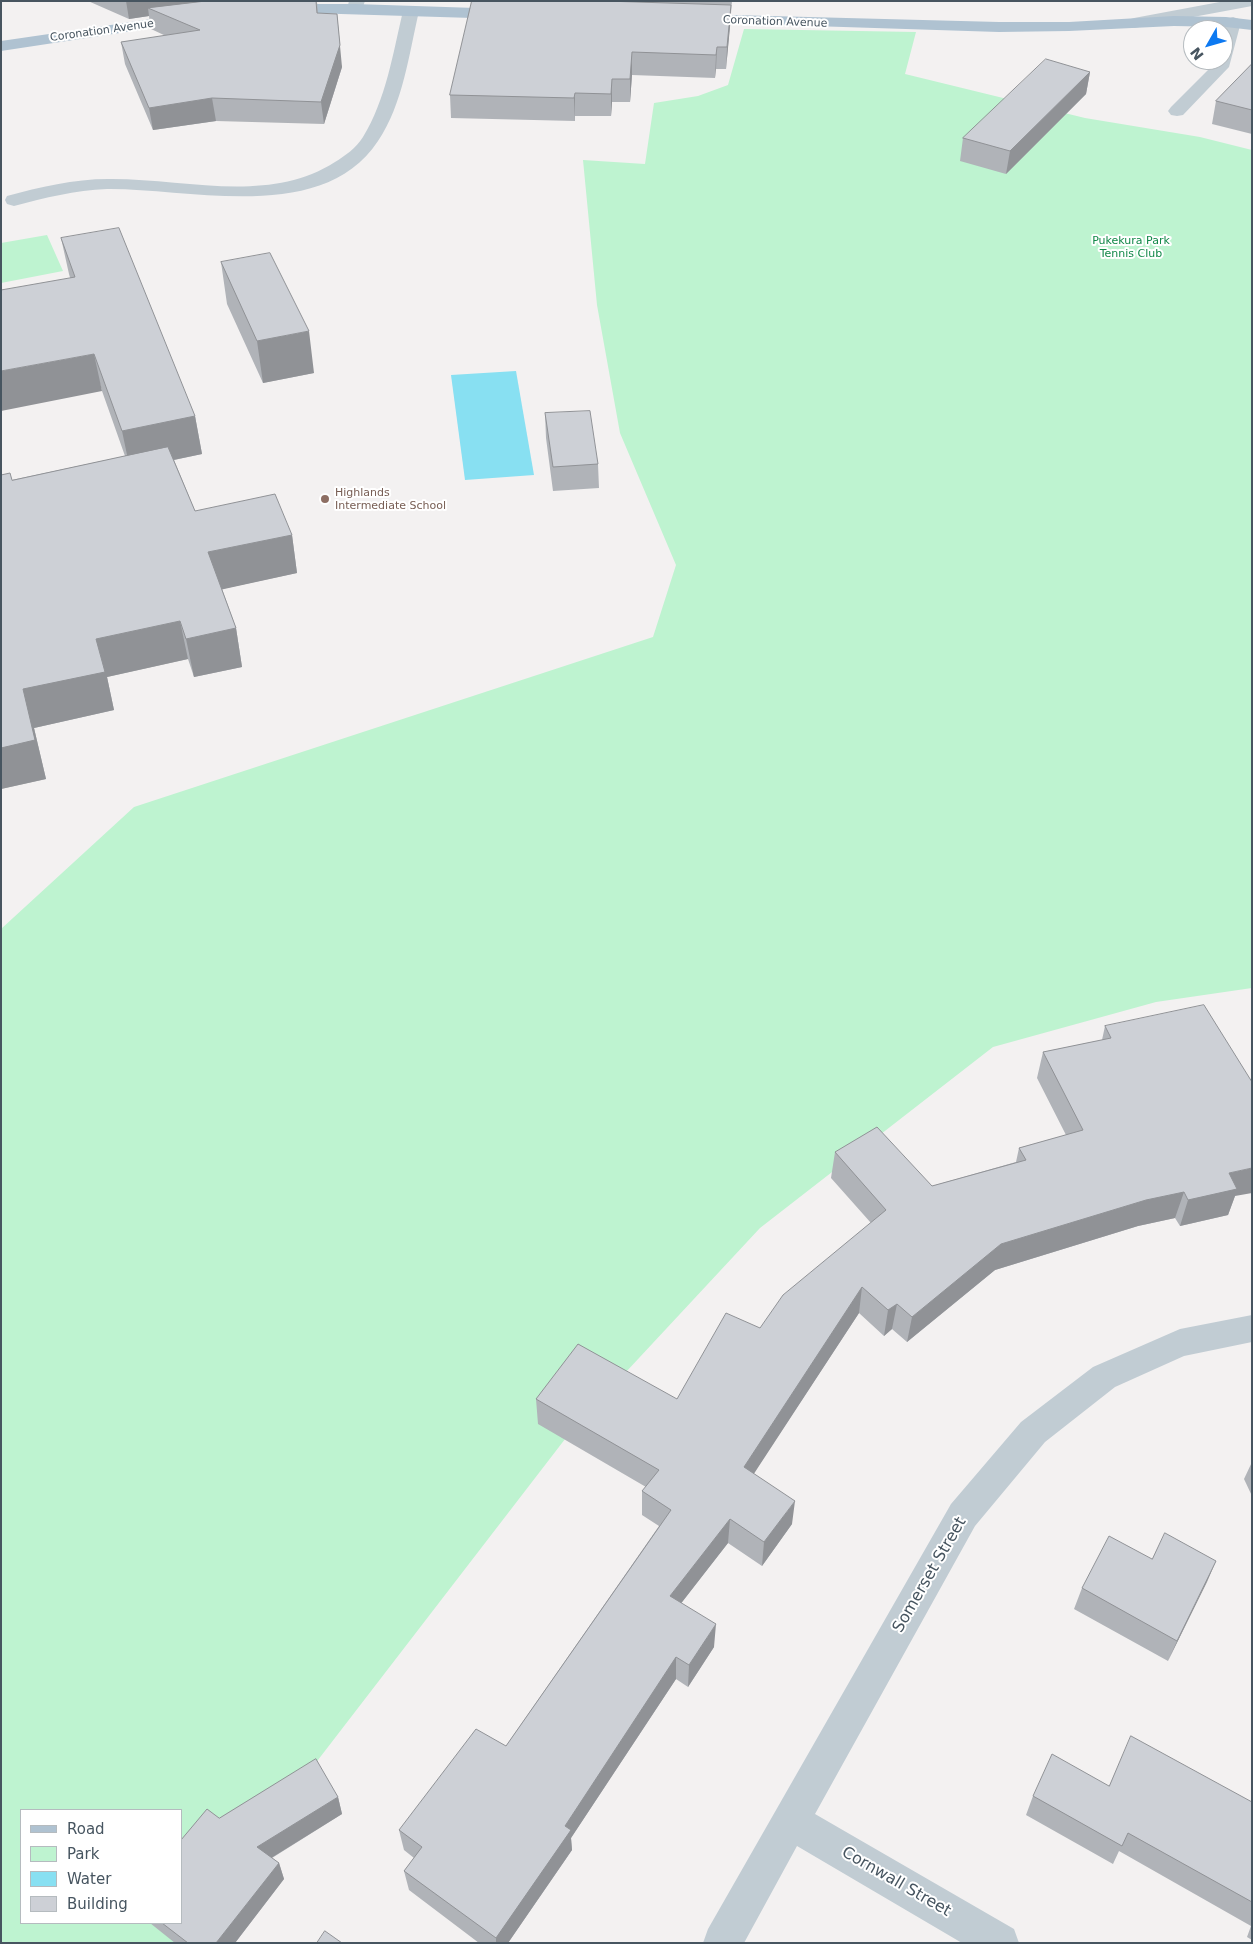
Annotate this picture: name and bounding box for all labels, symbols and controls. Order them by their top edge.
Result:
street label: Coronation Avenue [723,14,827,30]
street label: Coronation Avenue [49,17,155,45]
north arrow [1183,20,1233,70]
text: N [1187,44,1207,63]
park label: Pukekura Park Tennis Club [1092,234,1170,260]
place label: Highlands Intermediate School [335,486,446,512]
marker: Highlands Intermediate School [319,493,331,505]
street label: Somerset Street [889,1514,971,1636]
legend [20,1809,182,1924]
text: Road [67,1820,105,1838]
street label: Cornwall Street [838,1843,954,1921]
text: Park [67,1845,99,1863]
text: Water [67,1870,111,1888]
text: Building [67,1895,128,1913]

